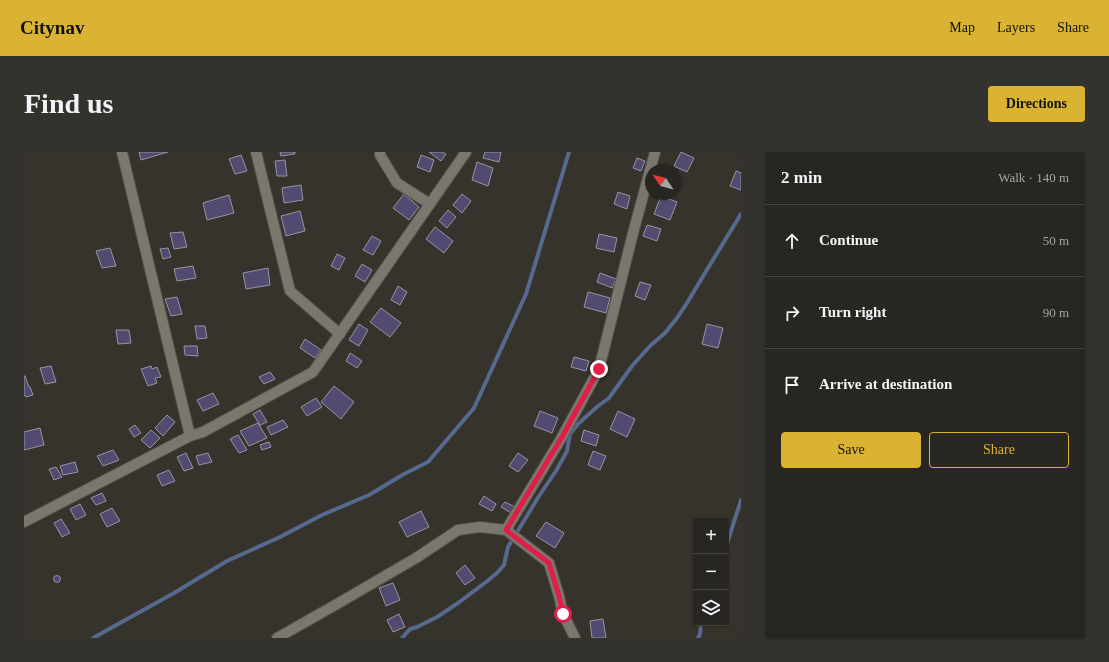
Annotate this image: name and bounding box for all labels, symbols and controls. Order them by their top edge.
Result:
text: Citynav [20,17,84,38]
text: Map [949,20,975,35]
text: Layers [997,20,1035,35]
text: Share [1057,20,1089,35]
button: Directions [988,86,1085,122]
text: Find us [24,88,114,119]
north arrow [645,164,681,200]
text: 2 min [781,168,822,187]
text: Walk · 140 m [998,170,1069,185]
icon: ahead [781,230,803,252]
text: Continue [819,232,878,248]
text: 50 m [1043,233,1069,248]
icon: right [781,302,803,324]
text: Turn right [819,304,886,320]
text: 90 m [1043,305,1069,320]
route end [590,360,608,378]
icon: arrive [781,374,803,396]
text: Arrive at destination [819,376,952,392]
button: Save [781,432,921,468]
button: Share [929,432,1069,468]
map controls [693,518,729,626]
button: + [693,518,729,554]
button: − [693,554,729,590]
button: layers [693,590,729,626]
route start [554,605,572,623]

